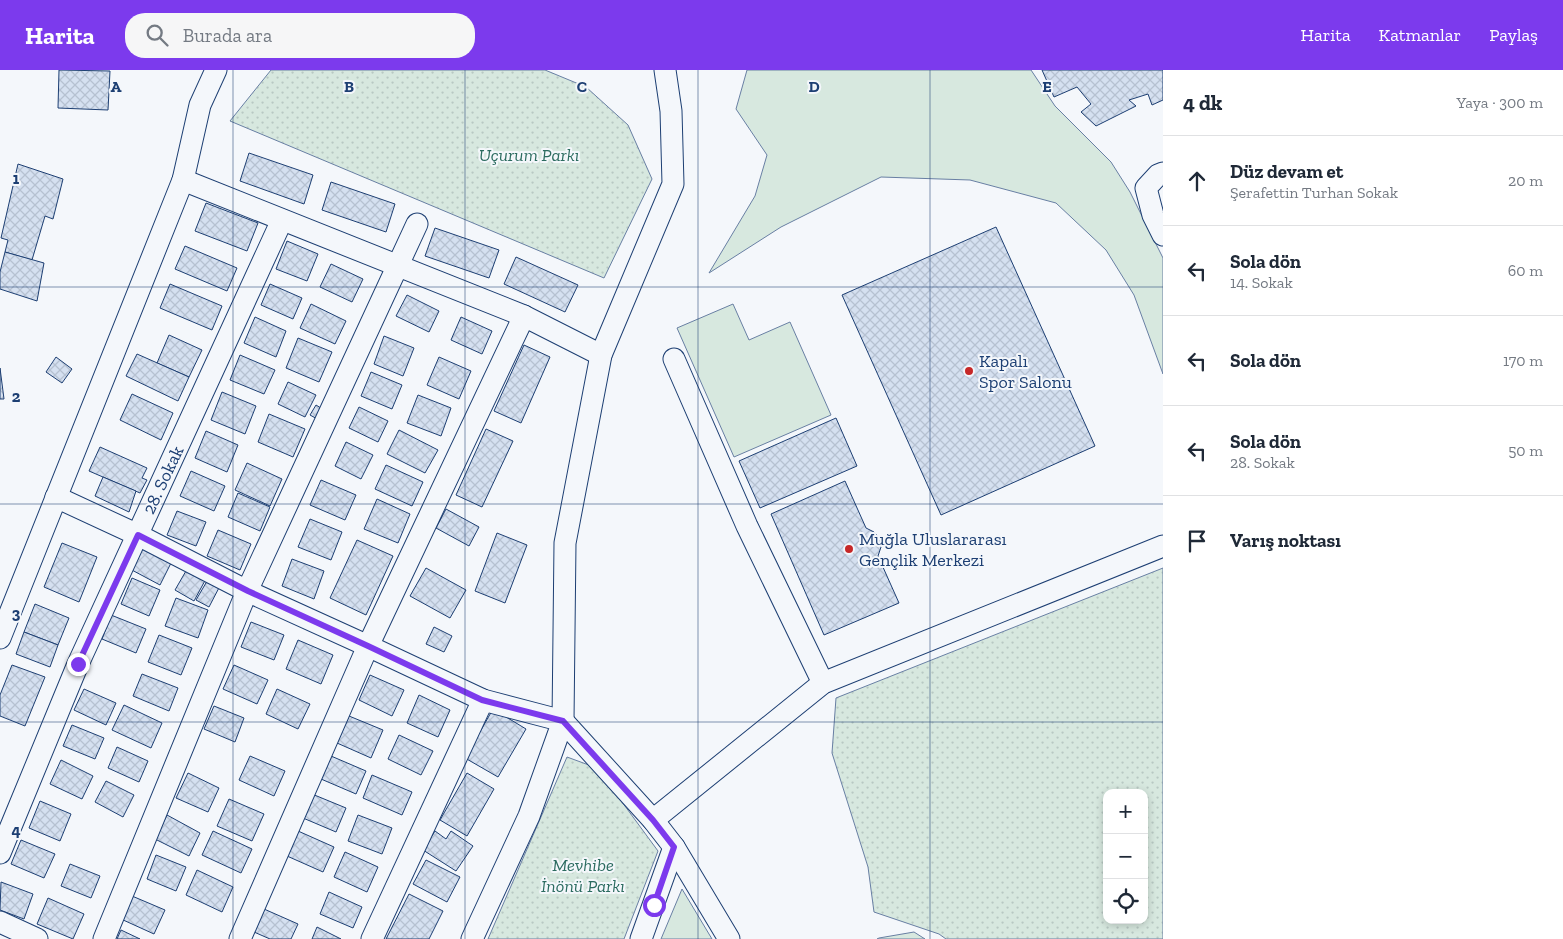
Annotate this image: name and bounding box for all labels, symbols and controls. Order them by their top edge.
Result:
search box [125,13,475,58]
text: Harita [25,21,95,50]
icon: search [143,21,171,49]
text: Burada ara [183,24,272,47]
text: Harita [1301,24,1351,46]
text: Katmanlar [1379,24,1461,46]
text: Paylaş [1489,24,1538,46]
text: A [111,77,122,96]
text: B [344,77,354,96]
text: C [577,77,587,96]
text: D [808,77,820,96]
text: E [1042,77,1052,96]
text: 4 dk [1183,90,1222,115]
text: Yaya · 300 m [1457,93,1543,112]
park label: Uçurum Parkı [479,144,579,166]
text: Düz devam et [1230,160,1343,183]
icon: ahead [1183,167,1211,195]
text: 1 [13,169,20,188]
text: 20 m [1508,171,1543,190]
text: Şerafettin Turhan Sokak [1230,183,1398,202]
text: Sola dön [1230,250,1301,273]
icon: left [1183,257,1211,285]
text: 60 m [1508,261,1543,280]
text: 14. Sokak [1230,273,1293,292]
icon: left [1183,347,1211,375]
text: Sola dön [1230,349,1301,372]
place label: Kapalı Spor Salonu [979,350,1072,393]
text: 170 m [1503,351,1543,370]
marker: Kapalı Spor Salonu [963,365,975,377]
text: 2 [12,387,21,406]
text: Sola dön [1230,430,1301,453]
icon: left [1183,437,1211,465]
text: 50 m [1508,441,1543,460]
street label: 28. Sokak [138,442,189,518]
text: 28. Sokak [1230,453,1295,472]
icon: arrive [1183,527,1211,555]
place label: Muğla Uluslararası Gençlik Merkezi [859,528,1007,571]
text: Varış noktası [1230,529,1341,552]
marker: Muğla Uluslararası Gençlik Merkezi [843,543,855,555]
text: 3 [12,604,21,623]
route end [67,653,90,676]
map controls [1103,789,1148,924]
button: + [1103,789,1148,834]
text: 4 [11,821,21,840]
button: − [1103,834,1148,879]
park label: Mevhibe İnönü Parkı [541,854,625,897]
button: locate [1103,879,1148,924]
route start [643,894,666,917]

